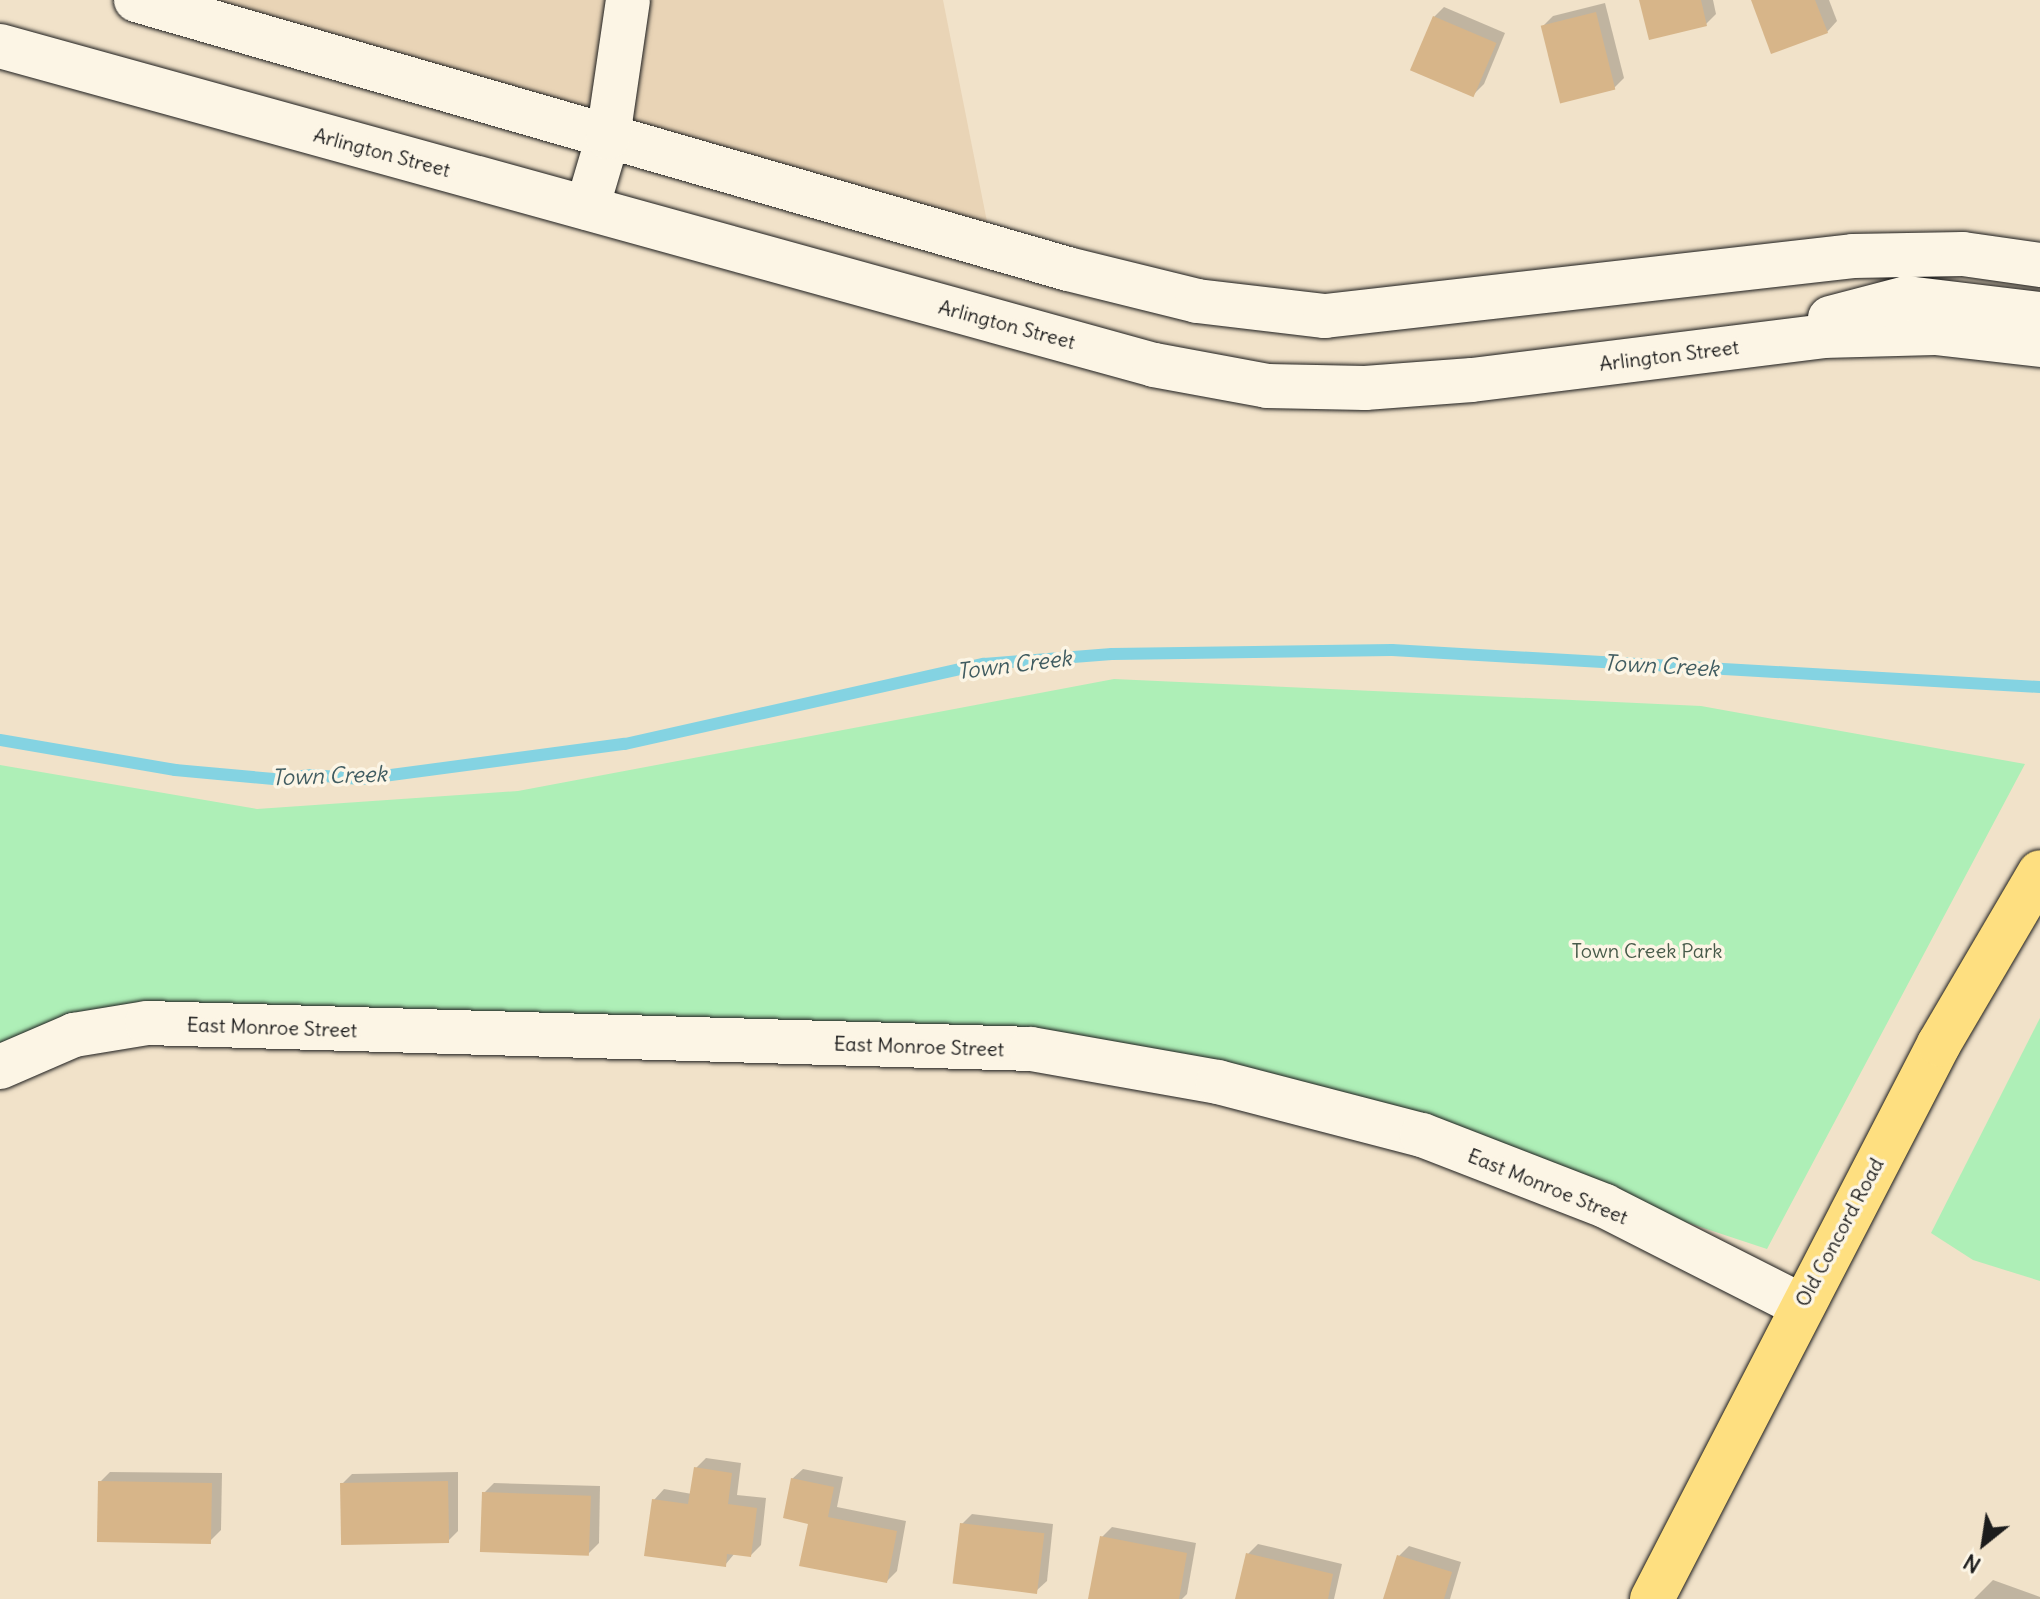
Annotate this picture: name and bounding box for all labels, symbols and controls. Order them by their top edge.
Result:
street label: Arlington Street [311,122,453,182]
street label: Arlington Street [936,294,1078,354]
street label: Arlington Street [1598,335,1740,375]
water label: Town Creek [955,645,1073,685]
water label: Town Creek [1603,650,1719,682]
water label: Town Creek [271,761,387,791]
park label: Town Creek Park [1572,938,1722,962]
street label: East Monroe Street [186,1012,358,1042]
street label: East Monroe Street [833,1031,1005,1061]
street label: East Monroe Street [1464,1143,1632,1229]
street label: Old Concord Road [1790,1154,1888,1310]
north arrow [1944,1503,2024,1583]
text: N [1958,1548,1986,1580]

